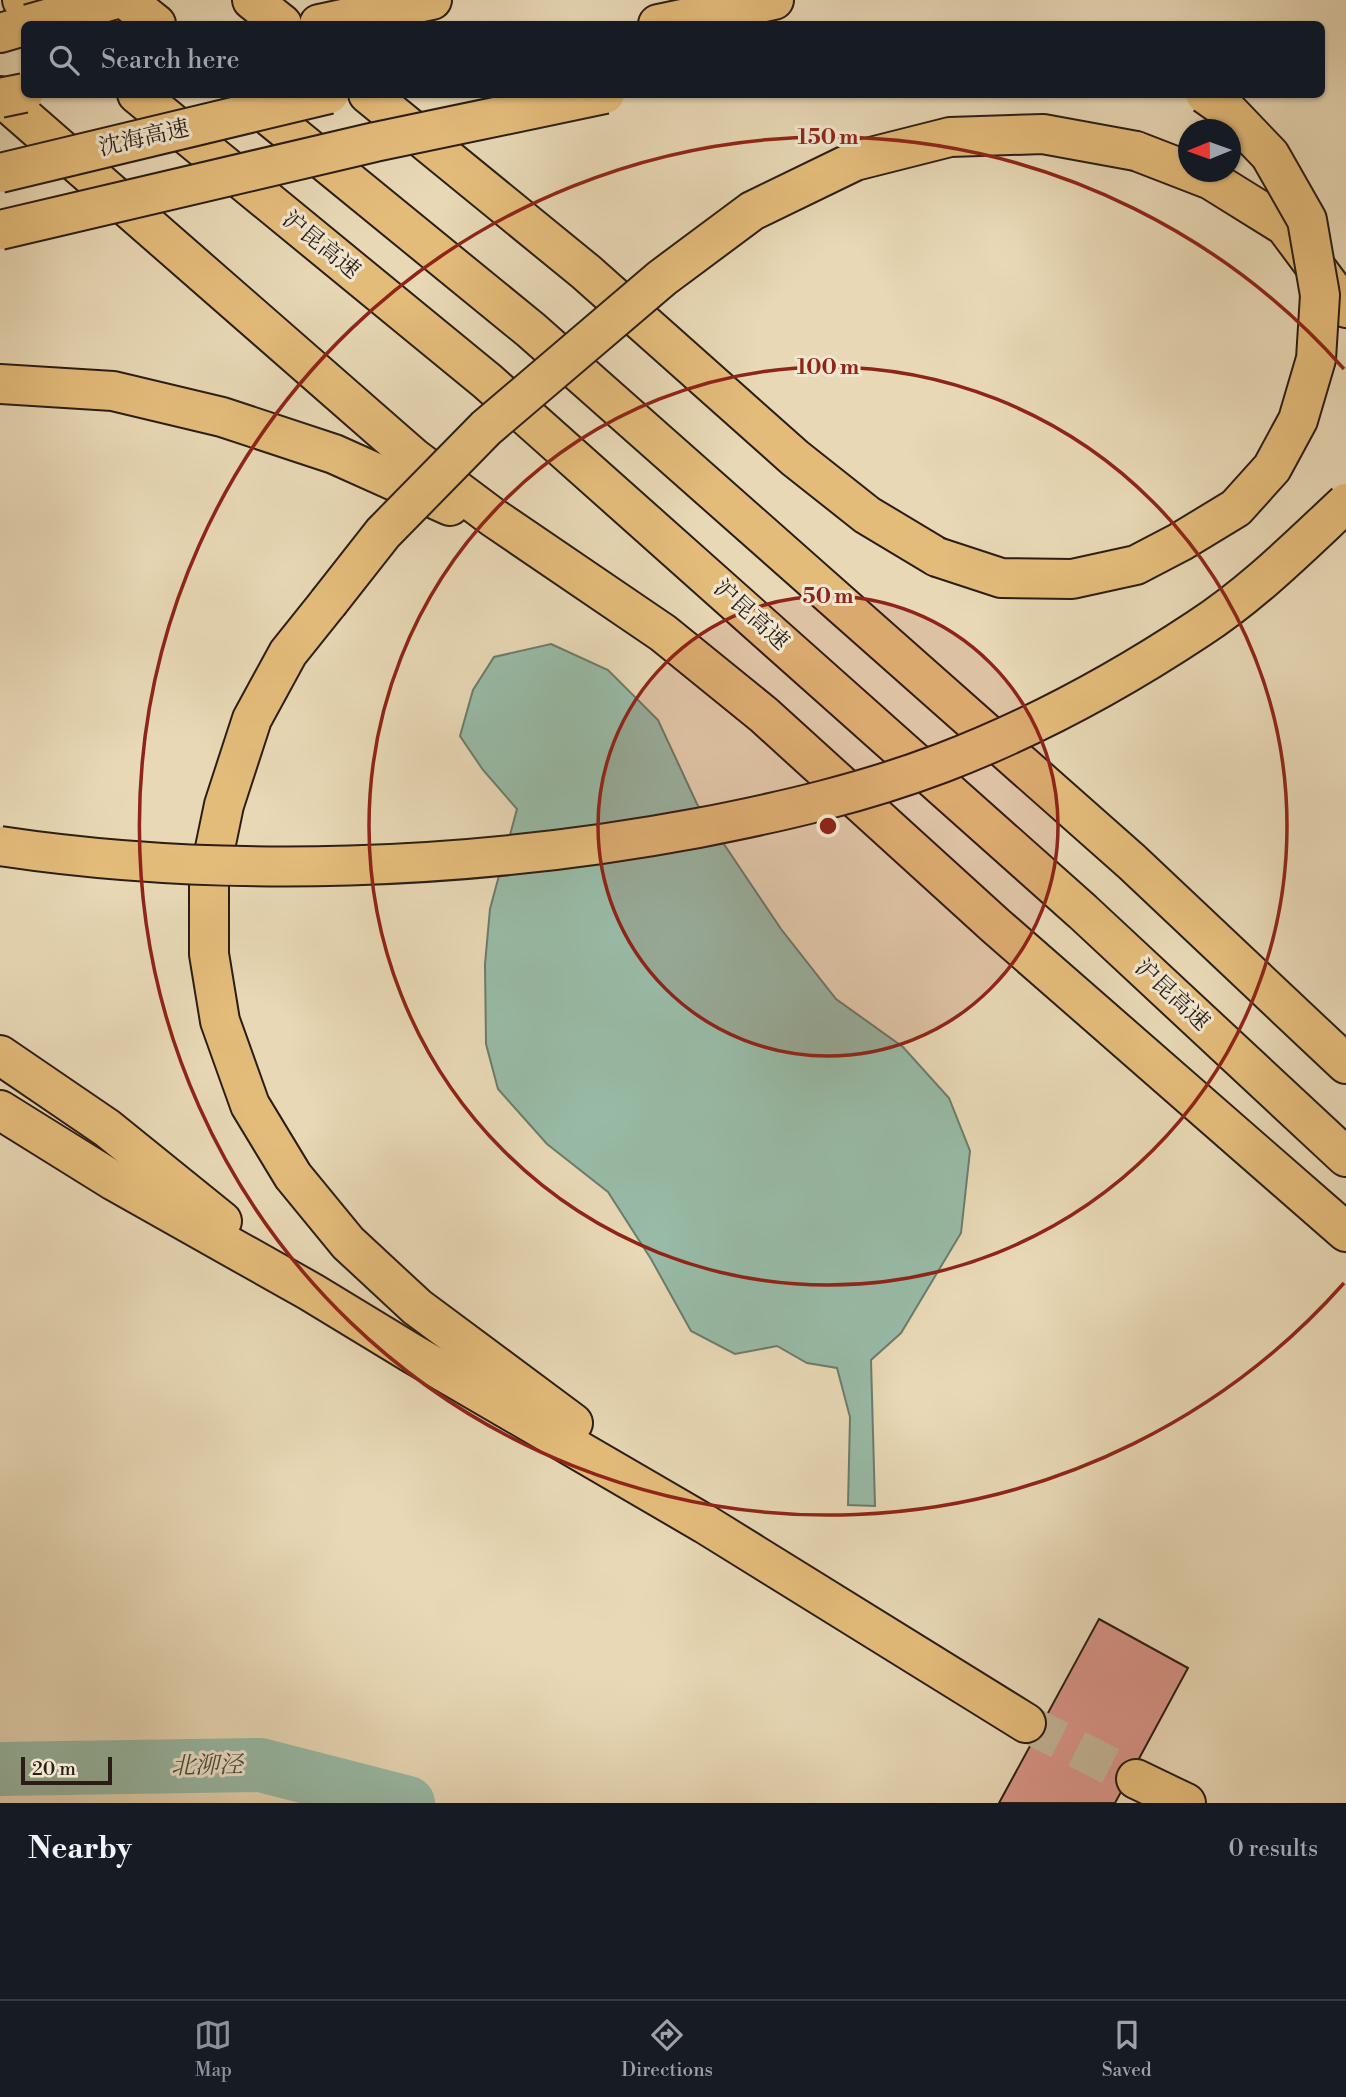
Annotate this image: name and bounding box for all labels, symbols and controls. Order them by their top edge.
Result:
search box [21,21,1325,98]
icon: search [45,41,83,79]
text: Search here [101,44,240,76]
street label: 沈海高速 [96,114,192,162]
north arrow [1178,119,1241,182]
text: 150 m [798,125,858,151]
street label: 沪昆高速 [276,205,366,285]
text: 100 m [797,355,859,381]
street label: 沪昆高速 [707,574,795,656]
text: 50 m [803,584,853,610]
centre of rings [816,814,840,838]
street label: 沪昆高速 [1129,953,1215,1037]
water label: 北泖泾 [171,1750,245,1782]
scale bar [21,1754,112,1786]
text: 20 m [32,1757,76,1781]
text: Nearby [28,1830,132,1868]
text: 0 results [1228,1835,1318,1863]
tab: Map [194,2016,232,2082]
tab: Directions [621,2016,713,2082]
tab: Saved [1102,2016,1152,2082]

